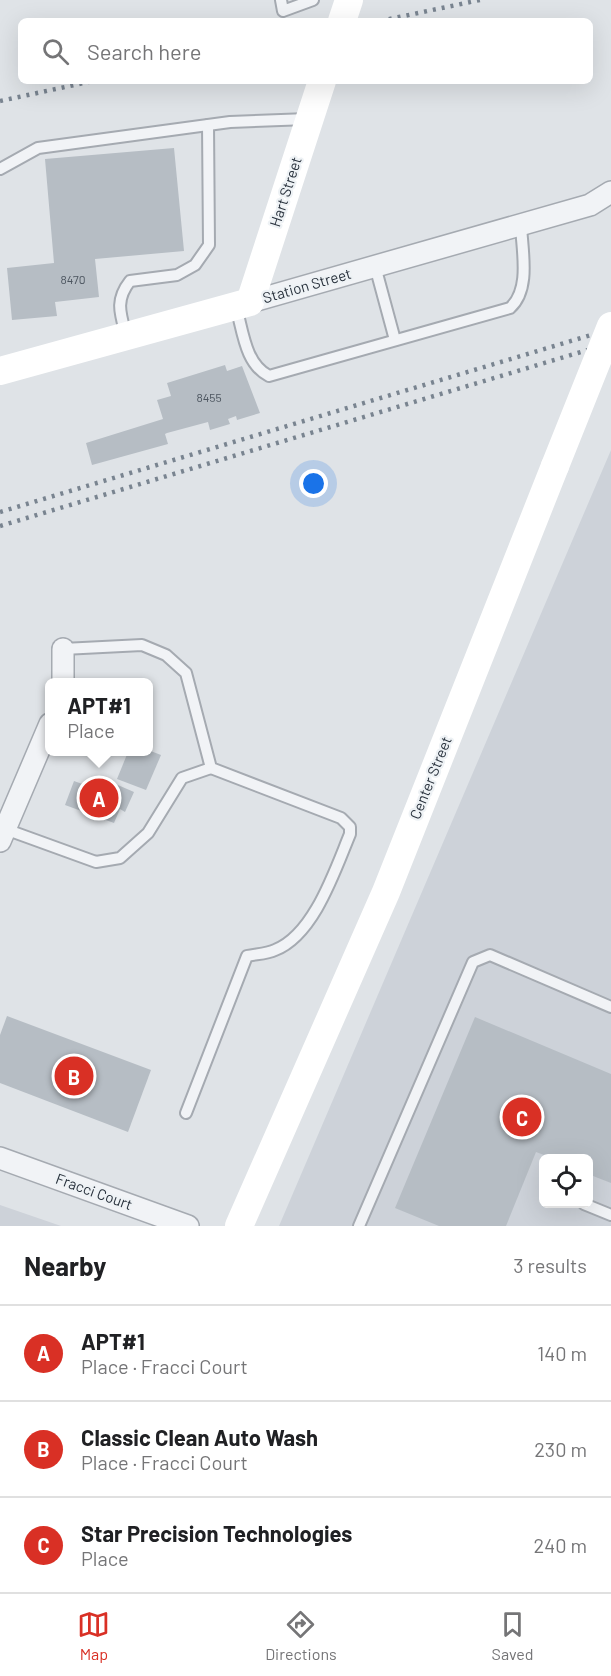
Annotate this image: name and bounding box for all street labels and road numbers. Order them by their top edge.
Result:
street label: Hart Street [265,154,305,229]
street label: Station Street [260,264,353,306]
street label: Center Street [405,734,455,822]
street label: Fracci Court [54,1169,135,1213]

